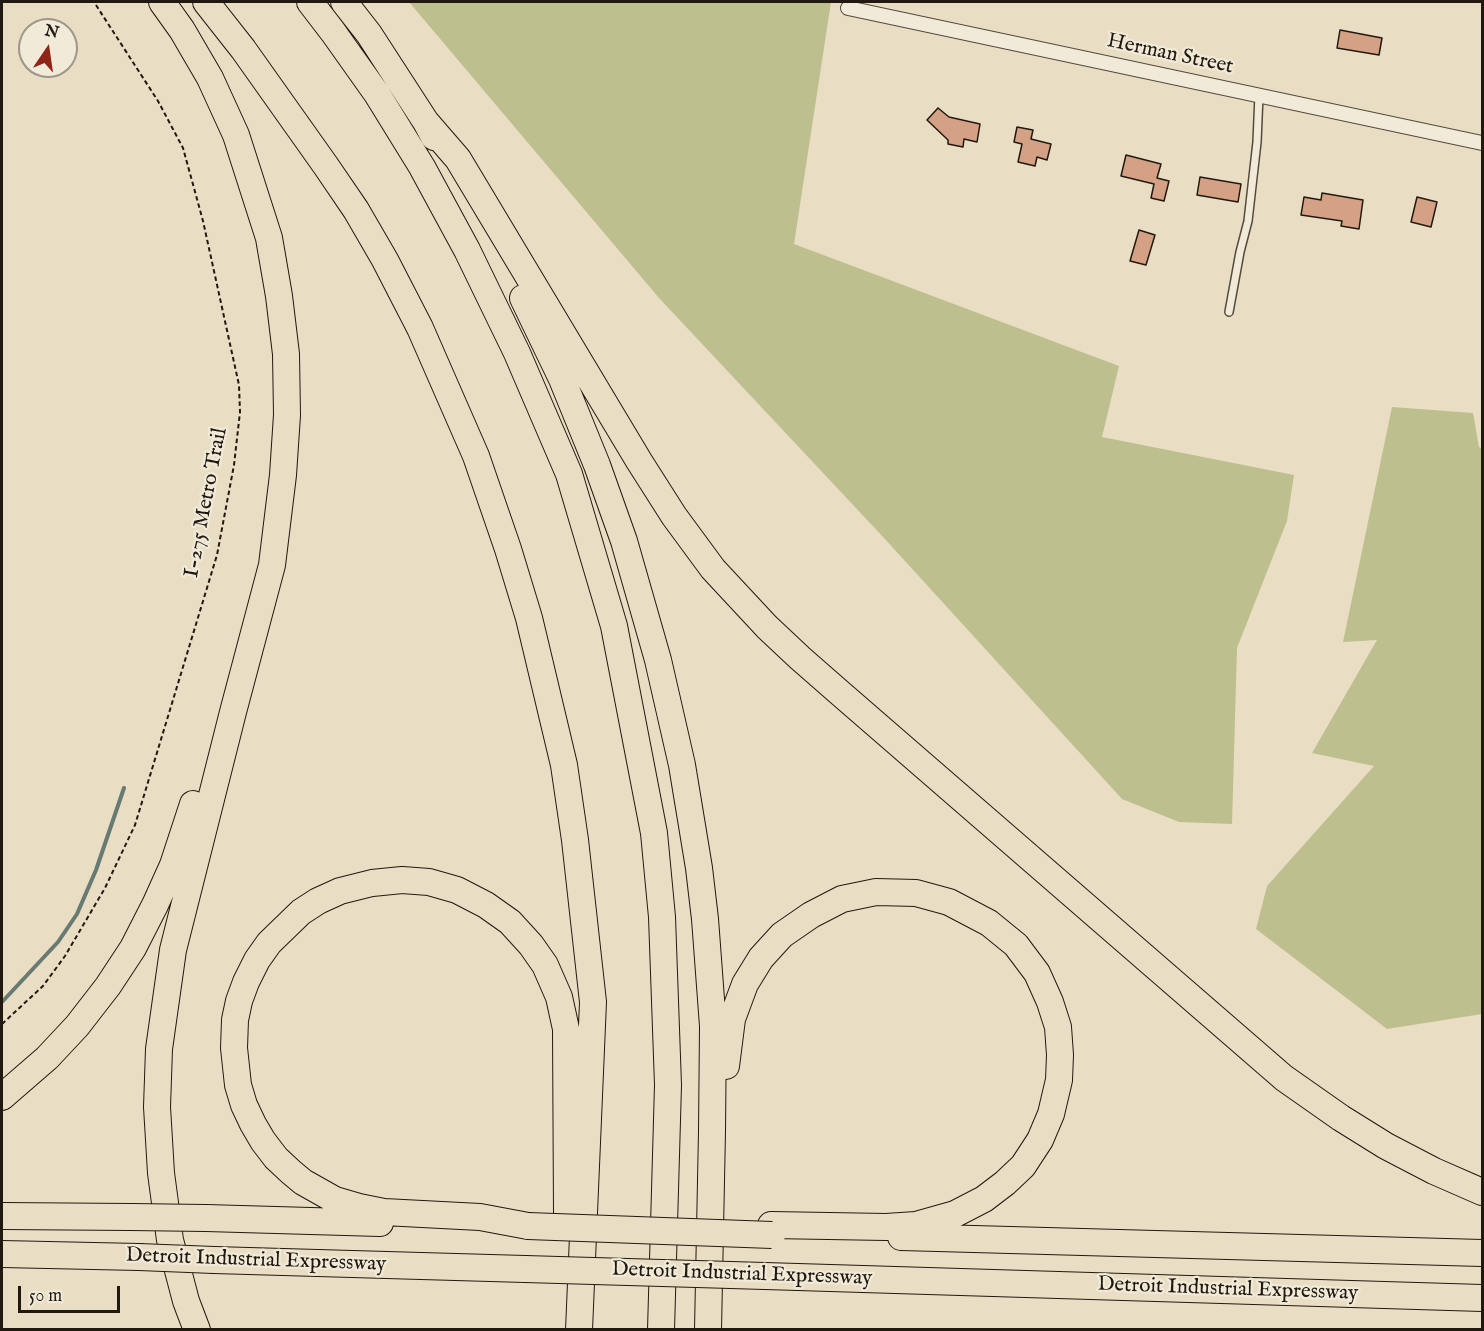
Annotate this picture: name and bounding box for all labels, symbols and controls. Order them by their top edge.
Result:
north arrow [18,18,78,78]
text: N [43,21,61,44]
street label: Herman Street [1105,29,1235,81]
street label: I-275 Metro Trail [180,426,234,580]
street label: Detroit Industrial Expressway [125,1244,387,1278]
street label: Detroit Industrial Expressway [611,1258,873,1292]
street label: Detroit Industrial Expressway [1097,1273,1359,1307]
scale bar [21,1274,123,1312]
text: 50 m [29,1285,62,1308]

